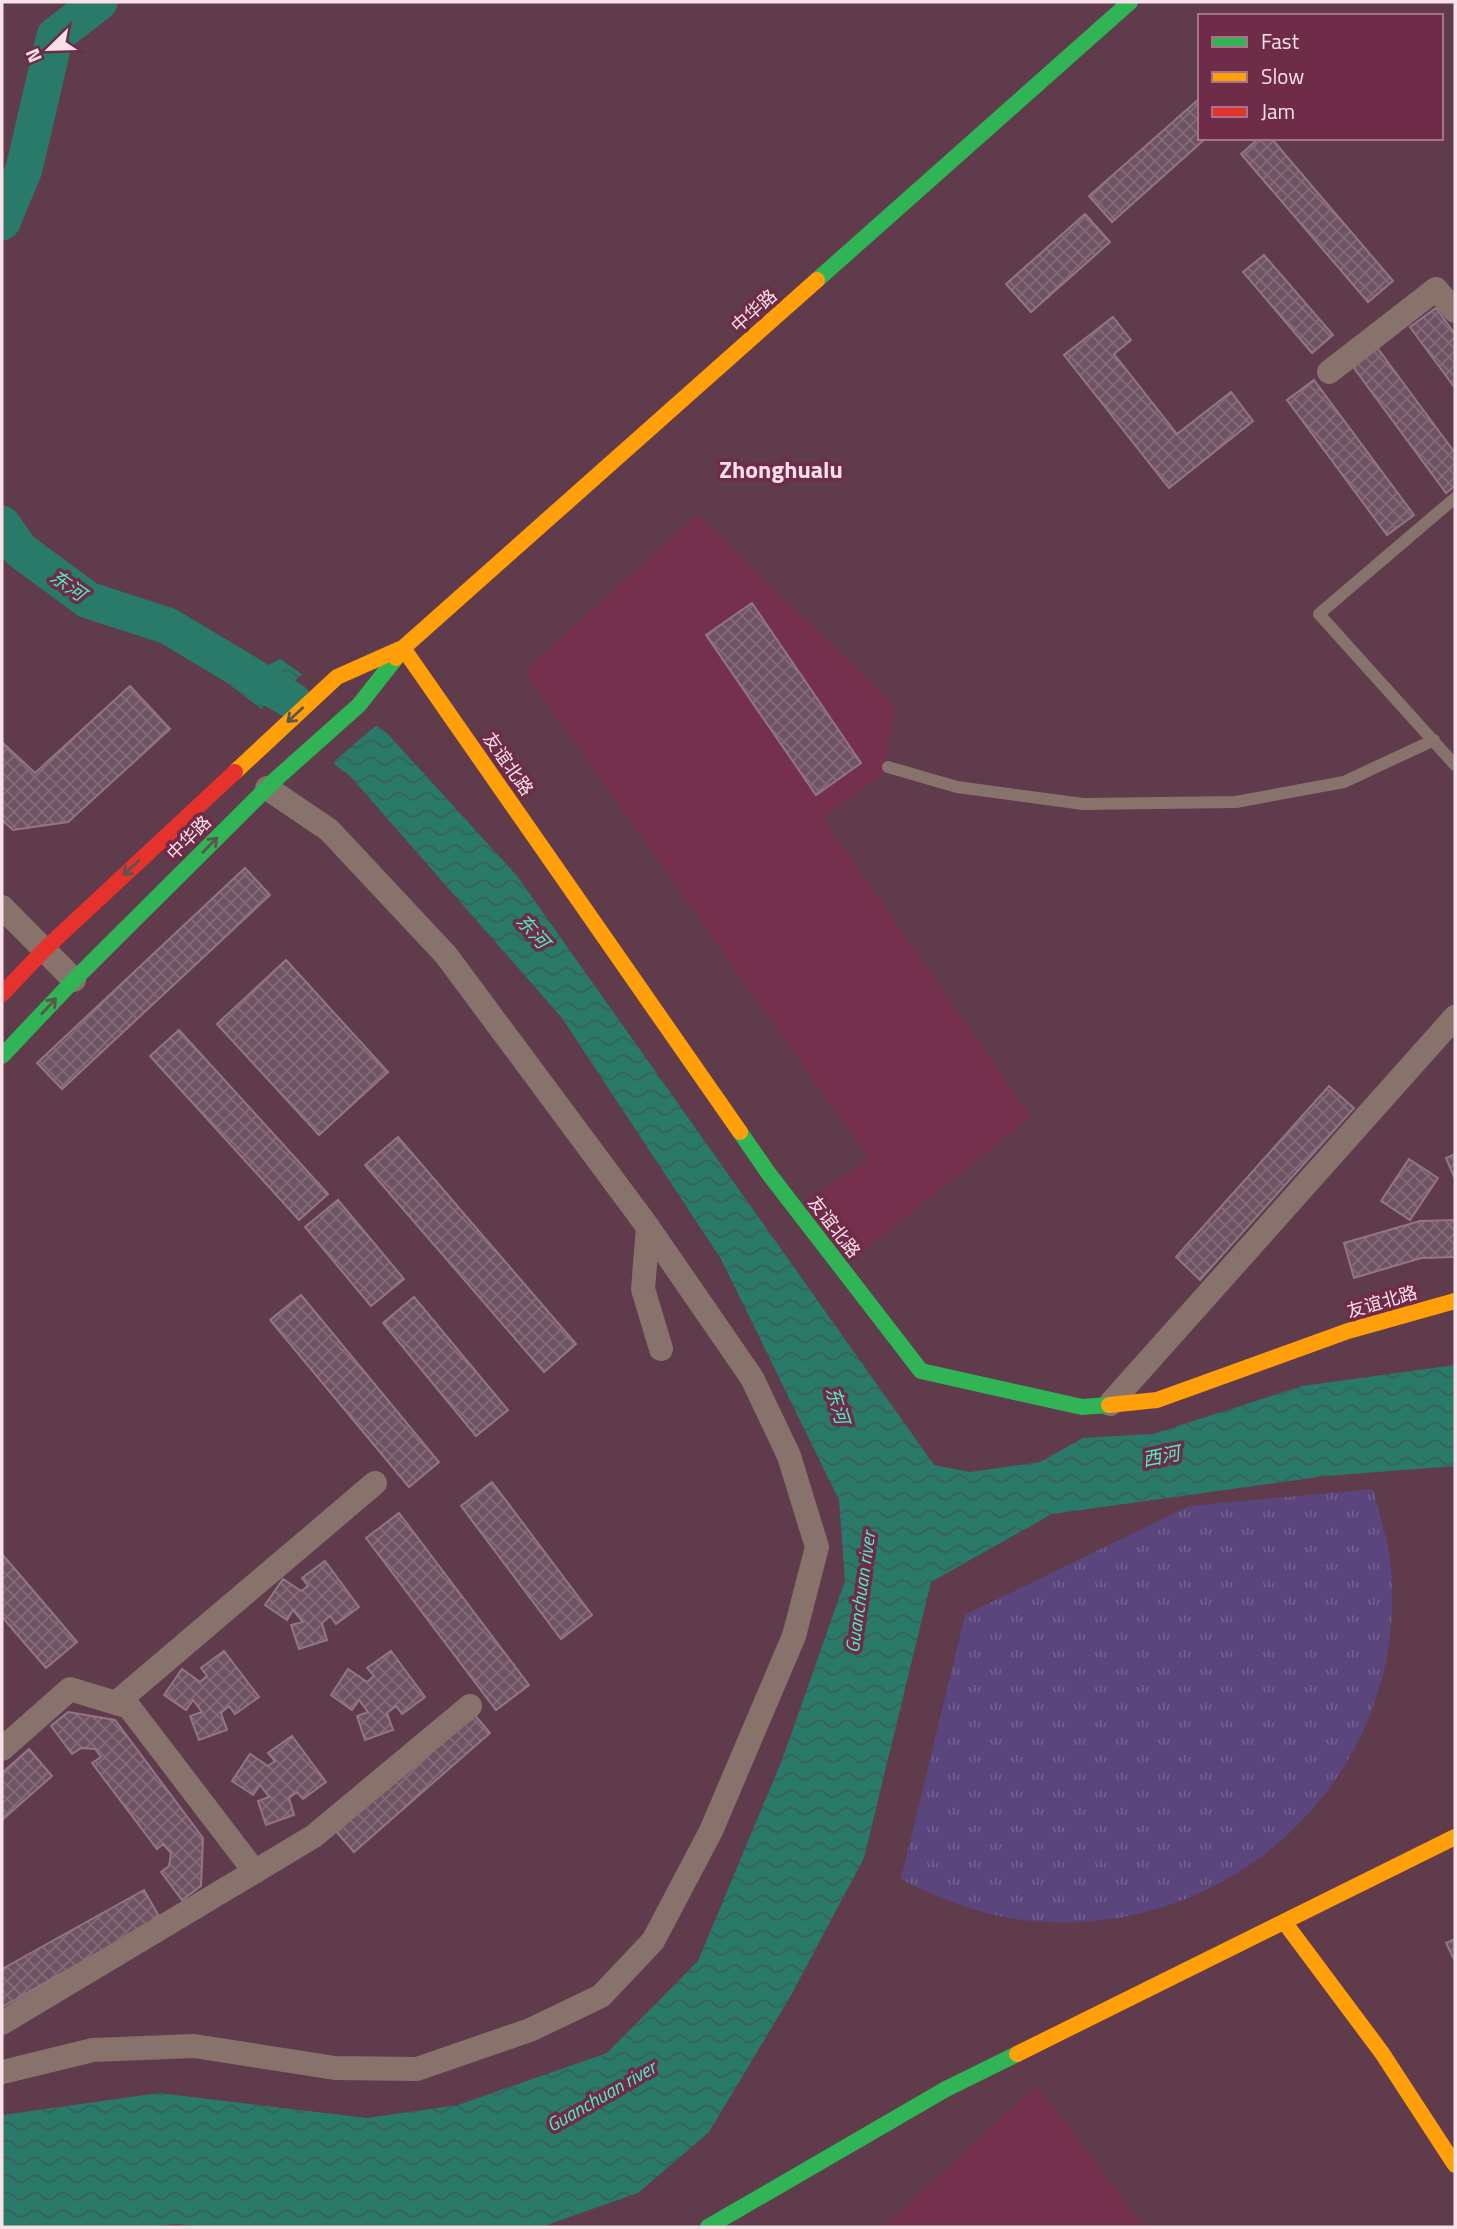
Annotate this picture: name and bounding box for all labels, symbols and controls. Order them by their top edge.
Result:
north arrow [14,14,84,84]
legend [1198,14,1443,140]
text: Fast [1261,25,1300,57]
text: N [17,44,49,68]
text: Slow [1261,60,1304,92]
text: Jam [1261,95,1295,127]
street label: 中华路 [725,283,783,339]
district label: Zhonghualu [719,451,843,487]
water label: 东河 [44,562,95,610]
one-way arrow [287,707,304,724]
street label: 友谊北路 [477,726,540,801]
street label: 中华路 [160,809,217,866]
one-way arrow [201,837,218,854]
one-way arrow [122,860,140,876]
water label: 东河 [510,907,560,957]
one-way arrow [40,998,57,1015]
street label: 友谊北路 [802,1190,867,1263]
street label: 友谊北路 [1344,1279,1420,1324]
water label: 东河 [819,1382,859,1431]
water label: 西河 [1139,1437,1186,1473]
water label: Guanchuan river [837,1527,883,1654]
water label: Guanchuan river [541,2051,663,2139]

